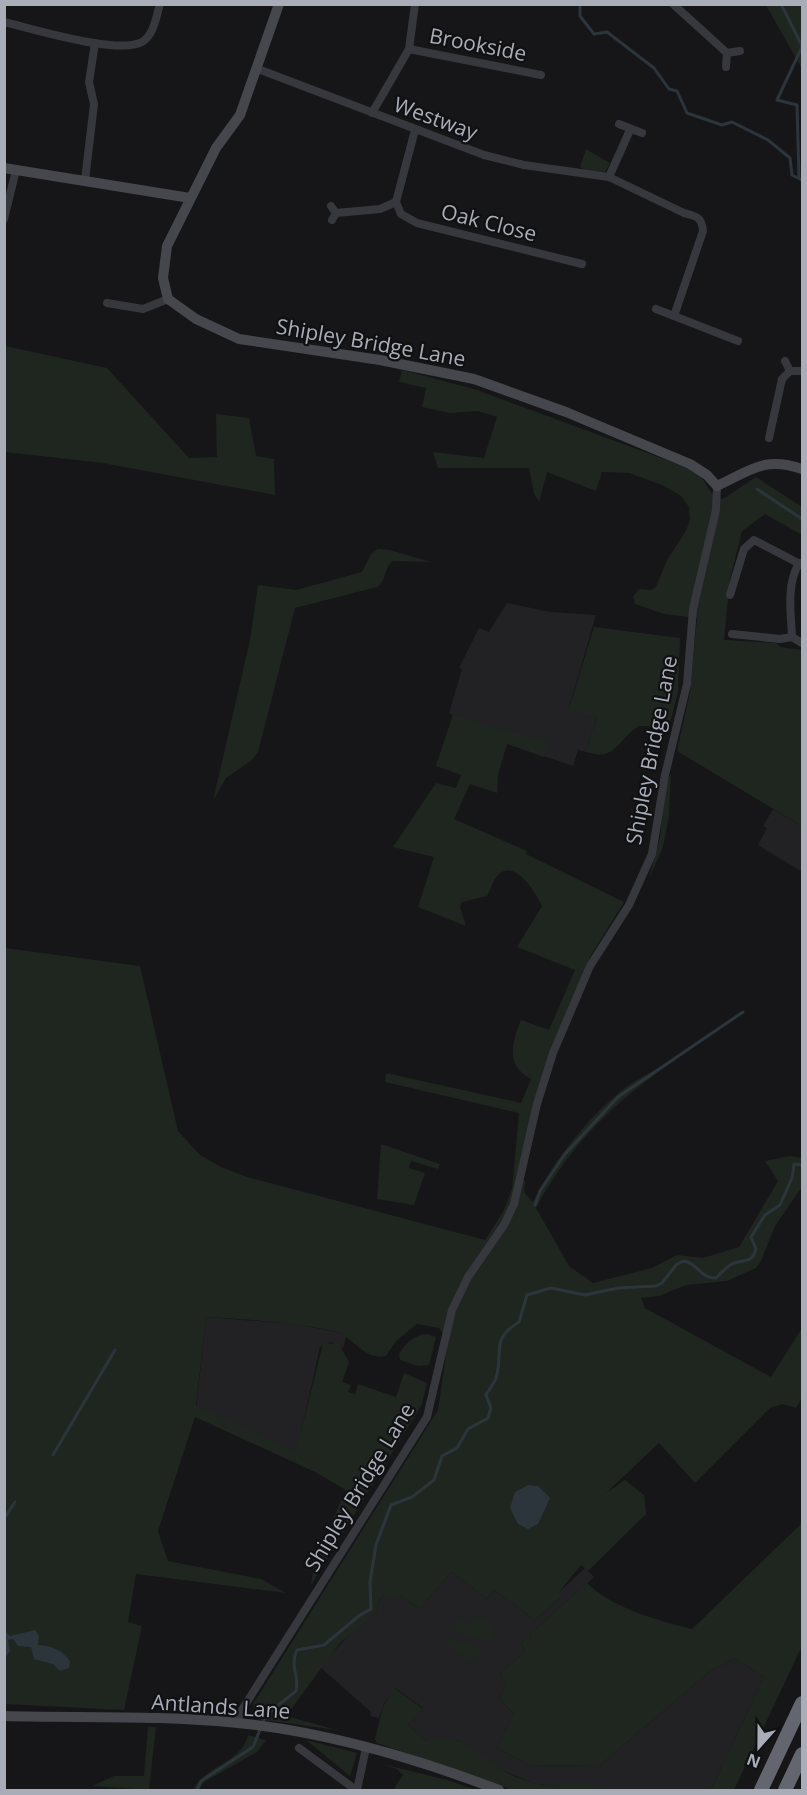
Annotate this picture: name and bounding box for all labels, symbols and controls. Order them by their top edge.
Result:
street label: Brookside [427,21,529,67]
street label: Westway [390,90,482,146]
street label: Oak Close [438,197,540,247]
street label: Shipley Bridge Lane [274,312,468,372]
street label: Shipley Bridge Lane [619,653,683,847]
street label: Shipley Bridge Lane [298,1398,420,1576]
street label: Antlands Lane [151,1687,291,1725]
north arrow [729,1717,789,1777]
text: N [744,1748,764,1774]

